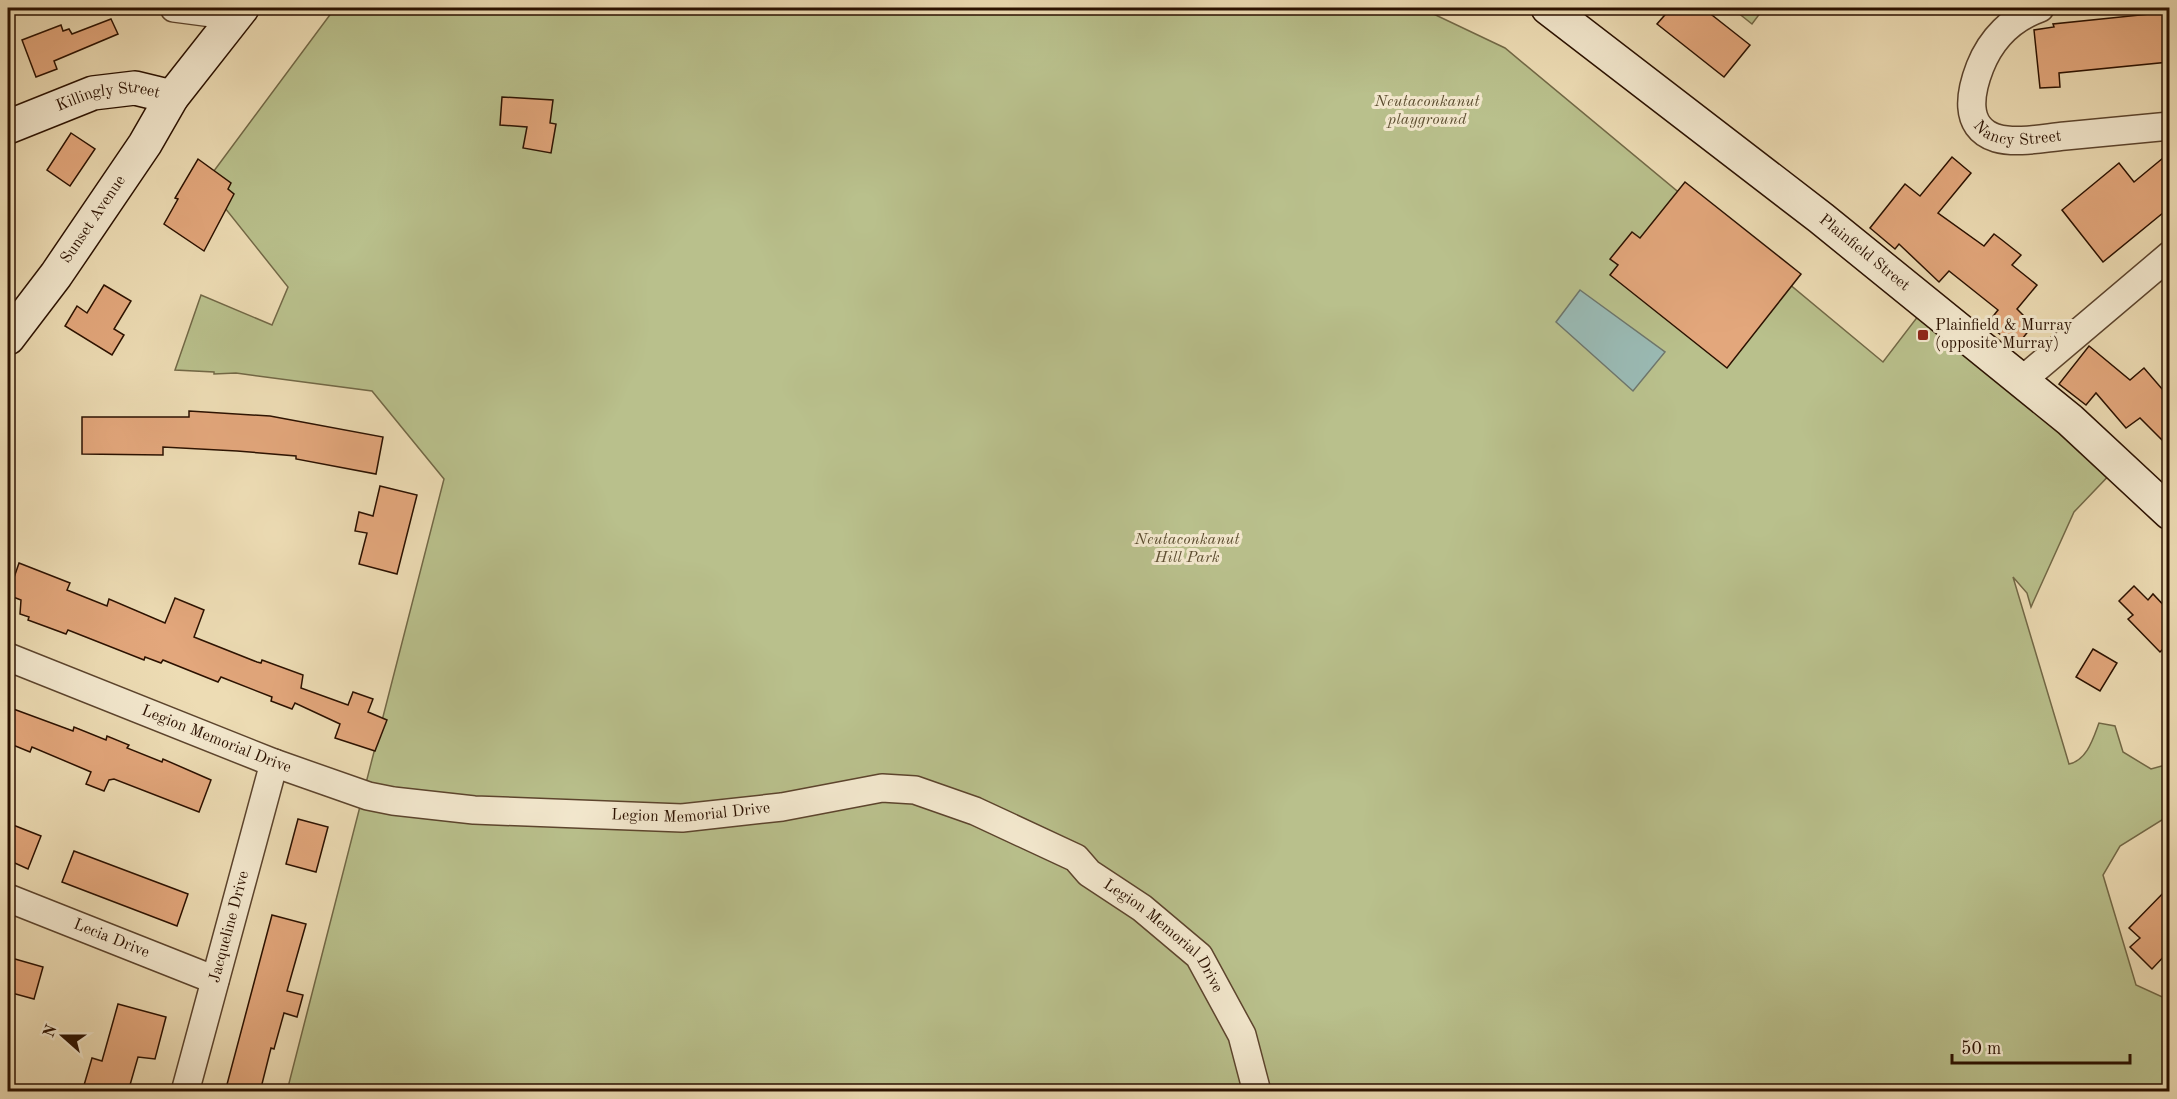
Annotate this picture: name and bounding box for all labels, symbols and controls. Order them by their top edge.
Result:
street label: Killingly Street [54,80,162,115]
park label: Neutaconkanut playground [1373,94,1480,128]
street label: Nancy Street [1970,118,2063,149]
street label: Sunset Avenue [58,173,129,267]
street label: Plainfield Street [1816,212,1913,295]
place label: Plainfield & Murray (opposite Murray) [1935,318,2073,352]
marker: Plainfield & Murray (opposite Murray) [1916,328,1930,342]
park label: Neutaconkanut Hill Park [1133,532,1240,566]
street label: Legion Memorial Drive [139,703,293,776]
street label: Legion Memorial Drive [611,800,771,826]
street label: Jacqueline Drive [207,869,252,985]
street label: Legion Memorial Drive [1100,877,1225,995]
street label: Lecia Drive [71,917,151,961]
north arrow [33,1006,93,1066]
text: N [41,1022,61,1040]
scale bar [1952,1027,2130,1065]
text: 50 m [1961,1040,2001,1058]

